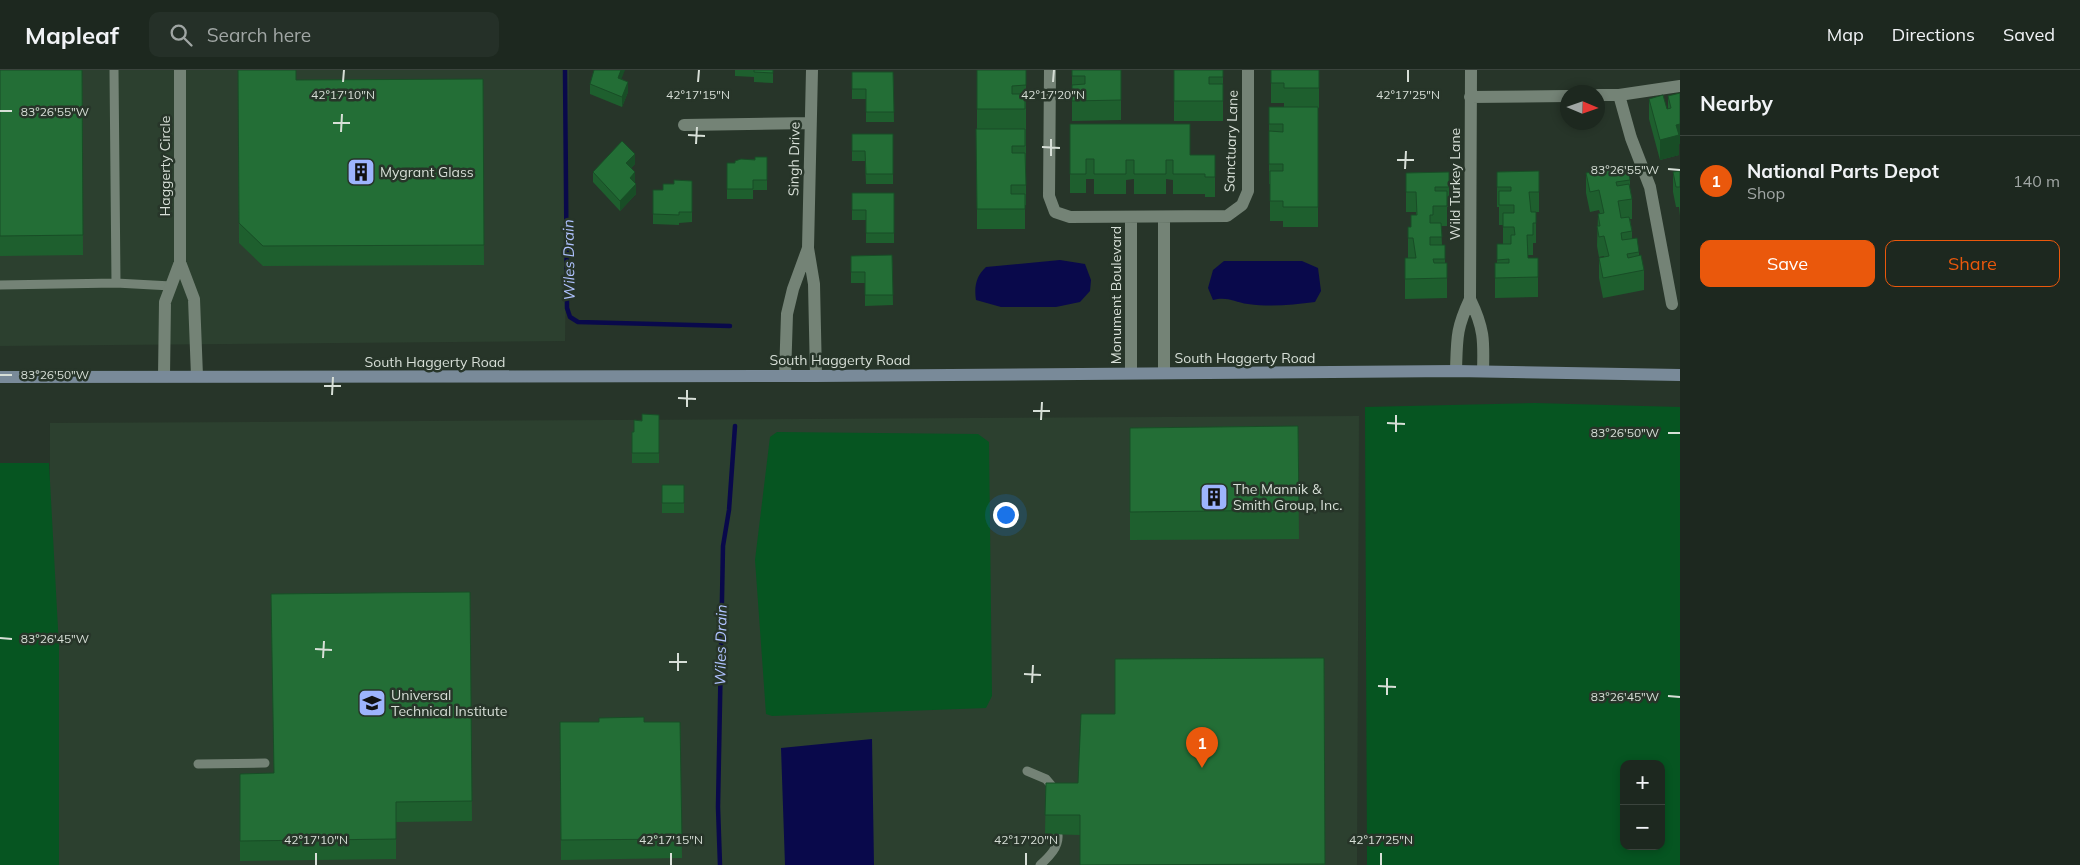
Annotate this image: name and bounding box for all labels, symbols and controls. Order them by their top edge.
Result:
search box [149,12,499,57]
text: Mapleaf [25,20,119,50]
icon: search [167,21,195,49]
text: Search here [207,23,311,47]
text: Map [1827,23,1864,46]
text: Directions [1892,23,1975,46]
text: Saved [2003,23,2055,46]
north arrow [1560,85,1605,130]
text: 42°17'10"N [311,87,375,102]
text: 42°17'15"N [666,87,730,102]
text: 42°17'20"N [1021,87,1085,102]
text: 42°17'25"N [1376,87,1440,102]
street label: Sanctuary Lane [1220,90,1242,192]
text: Nearby [1700,90,1773,116]
text: 83°26'55"W [21,104,89,119]
street label: Haggerty Circle [156,116,174,216]
street label: Singh Drive [784,122,804,196]
street label: Wild Turkey Lane [1446,128,1464,240]
building icon: Mygrant Glass [346,157,376,187]
text: National Parts Depot [1747,159,1939,183]
text: 83°26'55"W [1591,162,1659,177]
place label: Mygrant Glass [380,163,474,181]
text: 1 [1711,171,1721,191]
text: 140 m [2013,171,2060,191]
text: Shop [1747,183,1785,203]
water label: Wiles Drain [558,219,579,301]
street label: Monument Boulevard [1107,226,1125,364]
button: Save [1700,240,1875,287]
button: Share [1885,240,2060,287]
street label: South Haggerty Road [1174,349,1316,367]
street label: South Haggerty Road [769,351,911,369]
street label: South Haggerty Road [364,353,506,371]
text: 83°26'50"W [21,367,89,382]
text: 83°26'50"W [1591,425,1659,440]
place label: The Mannik & Smith Group, Inc. [1233,480,1342,514]
building icon: The Mannik & Smith Group, Inc. [1199,482,1229,512]
your location [993,502,1019,528]
water label: Wiles Drain [710,604,731,686]
text: 83°26'45"W [21,631,89,646]
place label: Universal Technical Institute [391,686,507,720]
school or university icon: Universal Technical Institute [357,688,387,718]
text: 83°26'45"W [1591,689,1659,704]
pin: 1 [1186,727,1218,768]
map controls [1620,760,1665,850]
button: + [1620,760,1665,805]
button: − [1620,805,1665,850]
text: 42°17'10"N [284,832,348,847]
text: 42°17'15"N [639,832,703,847]
text: 42°17'20"N [994,832,1058,847]
text: 42°17'25"N [1349,832,1413,847]

